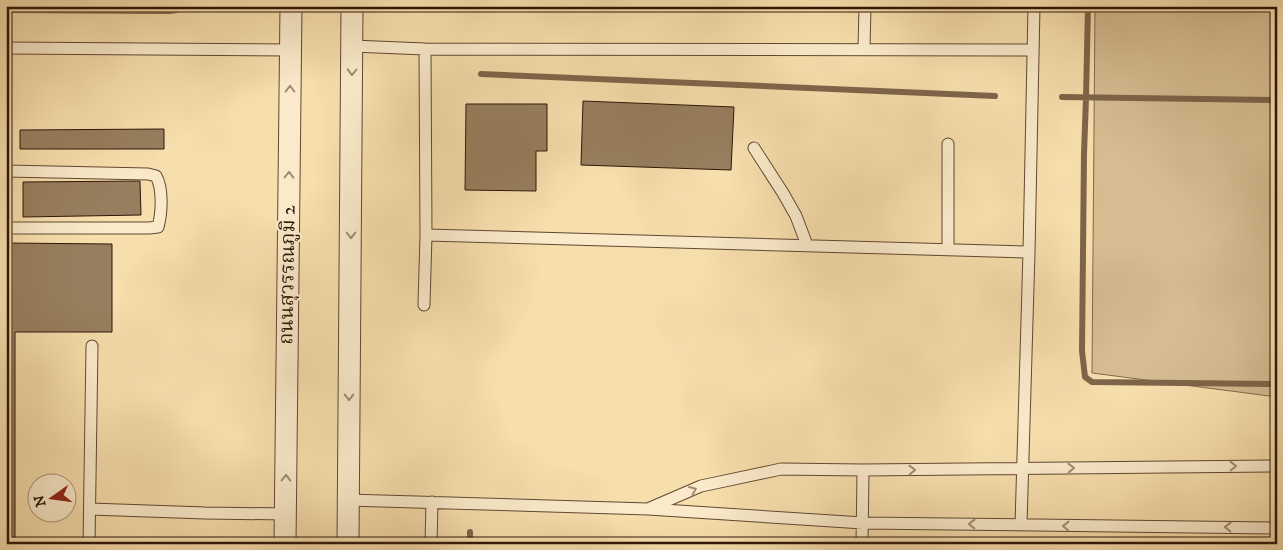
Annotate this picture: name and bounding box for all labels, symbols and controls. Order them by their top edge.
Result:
one-way arrow [347,69,357,77]
one-way arrow [285,84,295,92]
one-way arrow [284,171,294,178]
street label: ถนนสุวรรณภูมิ 2 [274,205,302,345]
one-way arrow [345,231,356,239]
one-way arrow [344,394,354,402]
one-way arrow [1230,461,1237,471]
one-way arrow [1067,463,1075,473]
one-way arrow [908,464,916,475]
north arrow [28,472,78,522]
one-way arrow [281,473,291,481]
one-way arrow [688,485,697,496]
text: N [30,493,50,509]
one-way arrow [968,519,976,530]
one-way arrow [1061,521,1069,531]
one-way arrow [1224,522,1232,532]

